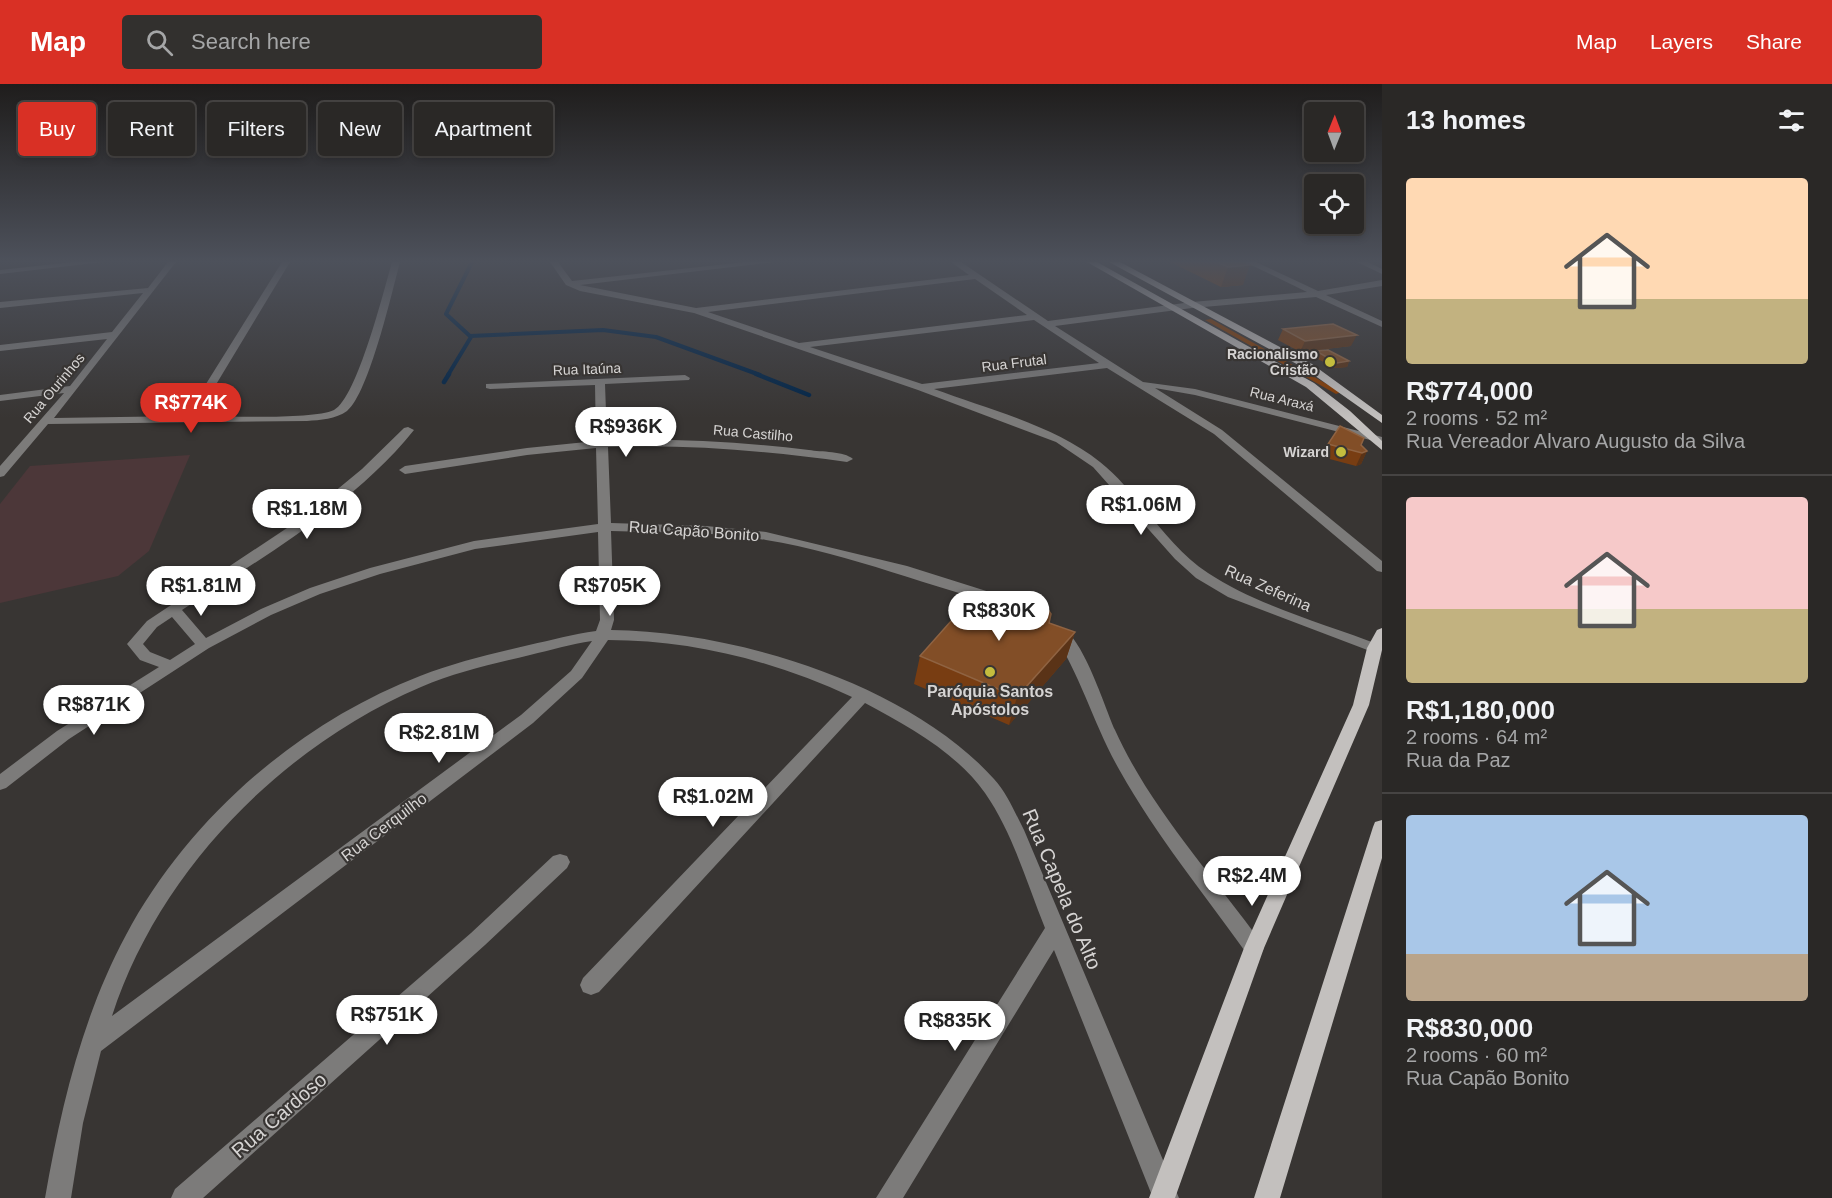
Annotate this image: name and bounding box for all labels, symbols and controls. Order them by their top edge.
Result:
search box [122,15,542,69]
text: Map [30,26,86,57]
icon: search [143,26,176,59]
text: Search here [191,29,311,54]
text: Map [1576,30,1617,53]
text: Layers [1650,30,1713,53]
text: Share [1746,30,1802,53]
chip: Buy [18,102,96,156]
chip: Rent [108,102,195,156]
chip: Filters [207,102,306,156]
chip: New [318,102,402,156]
chip: Apartment [414,102,553,156]
north arrow [1304,102,1364,162]
map controls [1304,102,1364,234]
icon: filters [1775,104,1808,137]
text: 13 homes [1406,105,1526,135]
button: locate [1304,174,1364,234]
icon: home [1553,217,1661,325]
place label: Racionalismo Cristão [1227,346,1318,378]
street label: Rua Ourinhos [20,350,88,426]
street label: Rua Frutal [981,351,1047,375]
marker: Racionalismo Cristão [1323,355,1337,369]
street label: Rua Itaúna [552,360,622,378]
text: R$774,000 [1406,376,1533,406]
pin: R$774K [142,383,240,434]
street label: Rua Araxá [1248,383,1316,415]
text: R$774K [154,391,228,413]
pin: R$936K [577,407,675,458]
text: 2 rooms · 52 m² [1406,407,1547,429]
text: R$936K [589,415,663,437]
street label: Rua Castilho [712,422,794,444]
text: Rua Vereador Alvaro Augusto da Silva [1406,430,1745,452]
place label: Wizard [1283,444,1329,460]
marker: Wizard [1334,445,1348,459]
pin: R$1.06M [1086,485,1196,536]
pin: R$1.18M [252,489,362,540]
text: R$1.06M [1100,493,1182,515]
text: R$1.18M [266,497,348,519]
street label: Rua Capão Bonito [628,518,760,544]
icon: home [1553,536,1661,644]
street label: Rua Zeferina [1222,561,1314,615]
pin: R$1.81M [146,566,256,617]
pin: R$705K [561,566,659,617]
text: R$1.81M [160,574,242,596]
text: R$705K [573,574,647,596]
pin: R$830K [950,591,1048,642]
text: R$830K [962,599,1036,621]
marker: Paróquia Santos Apóstolos [983,665,997,679]
place label: Paróquia Santos Apóstolos [927,683,1053,718]
pin: R$871K [45,685,143,736]
text: R$871K [57,693,131,715]
text: R$1,180,000 [1406,695,1555,725]
pin: R$2.81M [384,713,494,764]
text: R$2.81M [398,721,480,743]
text: 2 rooms · 64 m² [1406,726,1547,748]
text: Rua da Paz [1406,749,1511,771]
pin: R$1.02M [658,777,768,828]
text: R$1.02M [672,785,754,807]
street label: Rua Cerquilho [338,789,430,865]
street label: Rua Capela do Alto [1018,805,1106,973]
icon: home [1553,854,1661,962]
pin: R$2.4M [1203,856,1301,907]
text: R$2.4M [1217,864,1287,886]
pin: R$751K [338,995,436,1046]
pin: R$835K [906,1001,1004,1052]
text: R$751K [350,1003,424,1025]
text: R$835K [918,1009,992,1031]
text: R$830,000 [1406,1013,1533,1043]
text: 2 rooms · 60 m² [1406,1044,1547,1066]
text: Rua Capão Bonito [1406,1067,1569,1089]
street label: Rua Cardoso [227,1068,331,1162]

